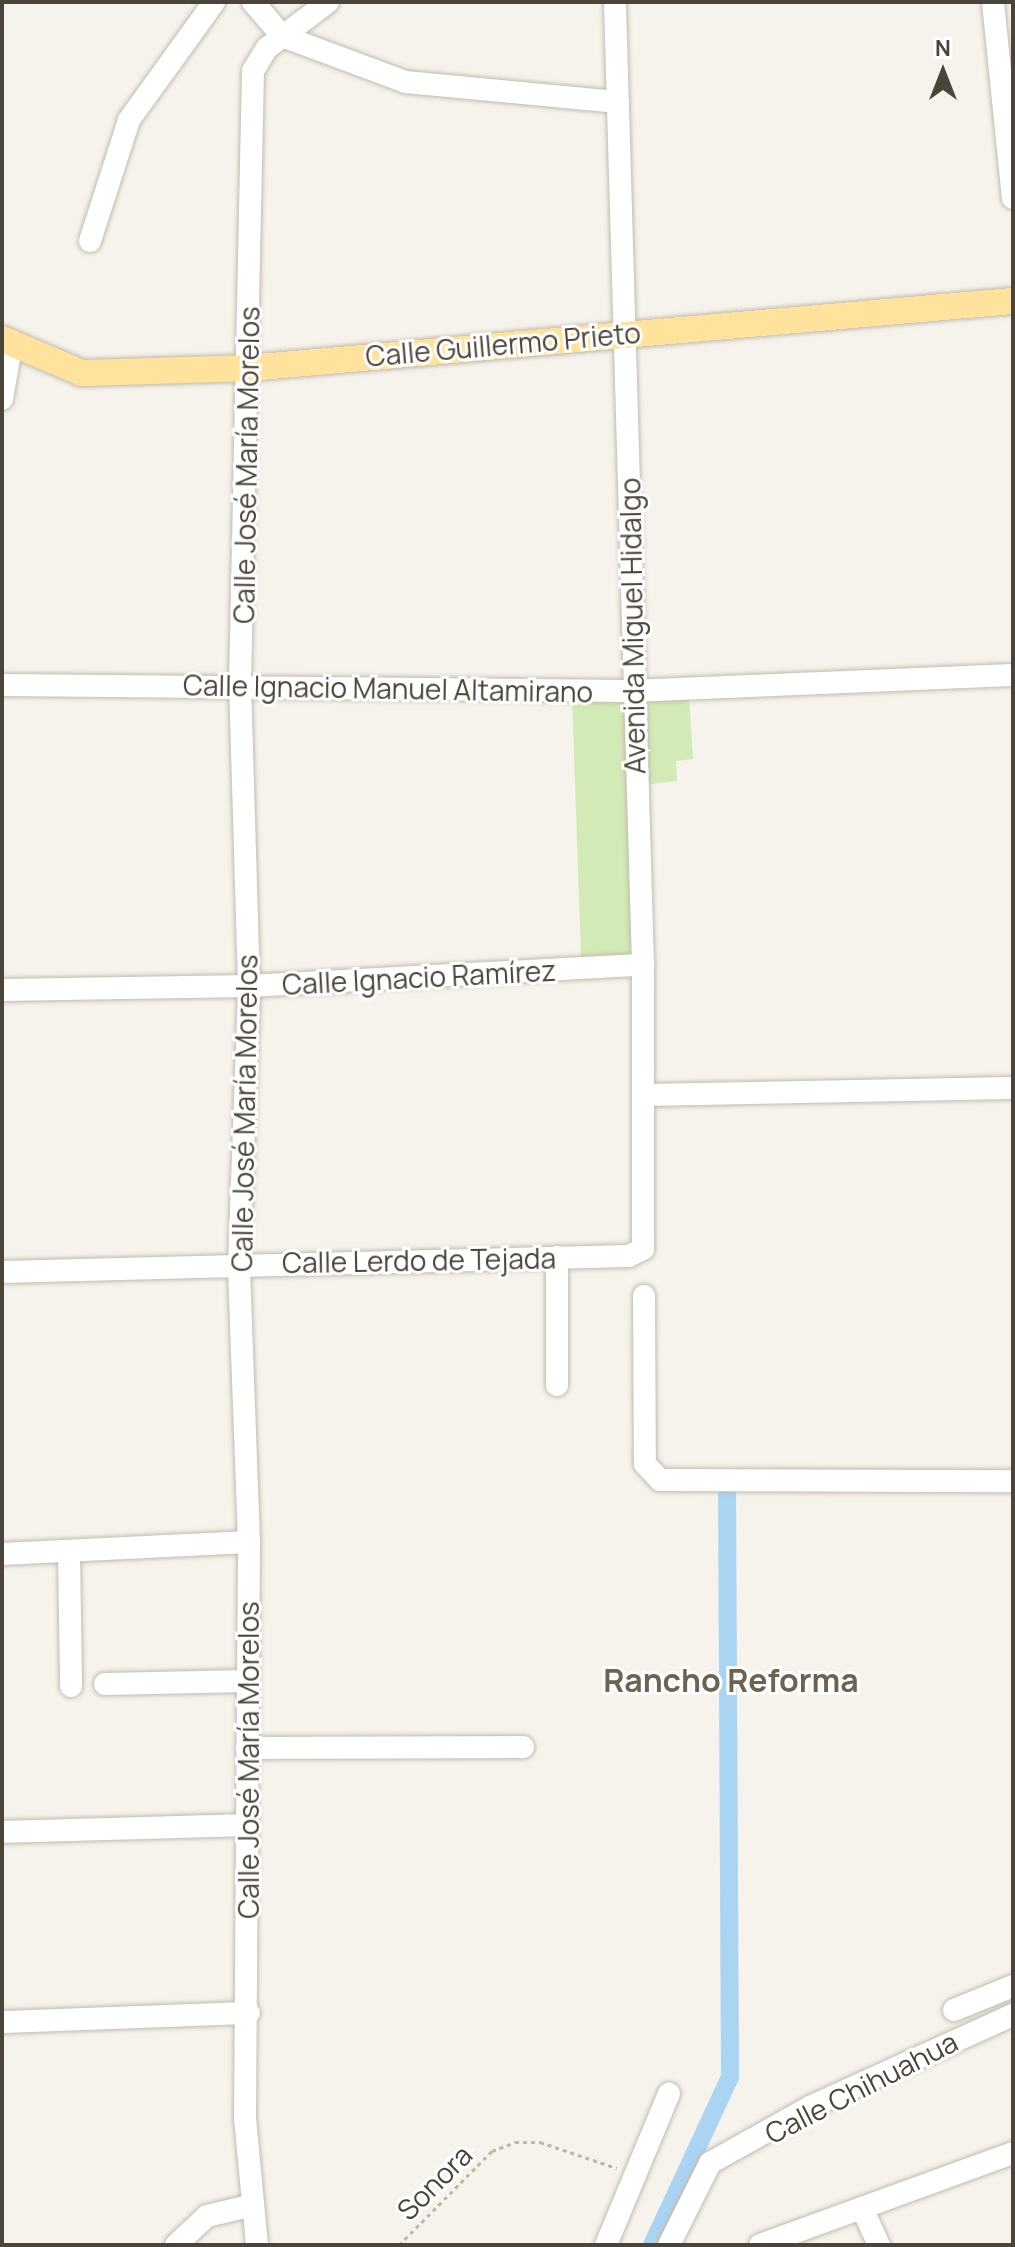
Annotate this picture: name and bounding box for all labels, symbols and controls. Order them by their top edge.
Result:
north arrow [903,32,983,112]
text: N [935,33,951,63]
street label: Calle José María Morelos [226,306,266,624]
street label: Calle Guillermo Prieto [364,315,642,373]
street label: Avenida Miguel Hidalgo [613,478,651,774]
street label: Calle Ignacio Manuel Altamirano [183,668,593,708]
street label: Calle Ignacio Ramírez [281,953,557,1001]
street label: Calle José María Morelos [224,954,264,1272]
street label: Calle Lerdo de Tejada [282,1241,556,1279]
street label: Calle José María Morelos [231,1601,265,1919]
district label: Rancho Reforma [603,1661,859,1699]
street label: Calle Chihuahua [759,2024,963,2150]
street label: Sonora [390,2138,478,2226]

